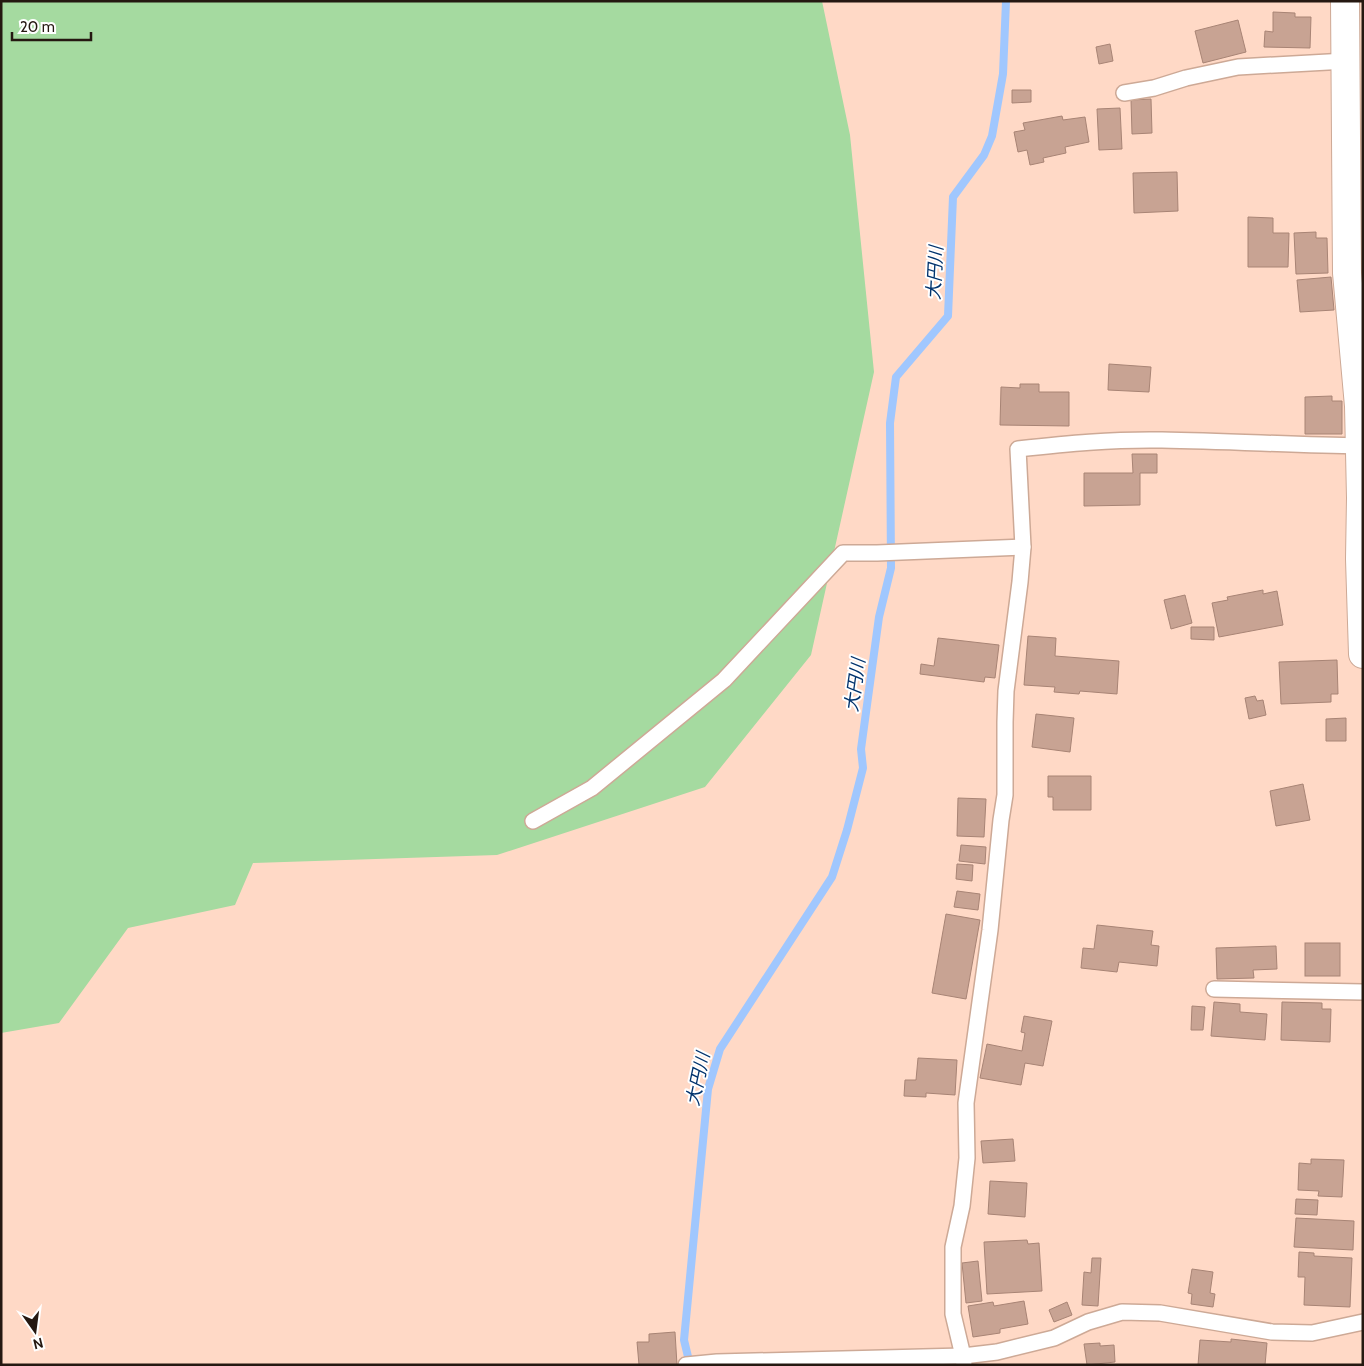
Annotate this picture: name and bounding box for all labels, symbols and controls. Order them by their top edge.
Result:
scale bar [12,10,91,42]
text: 20 m [20,18,55,36]
water label: 大円川 [923,243,948,301]
water label: 大円川 [840,655,870,713]
water label: 大円川 [682,1048,715,1108]
north arrow [10,1306,60,1356]
text: N [31,1334,45,1354]

